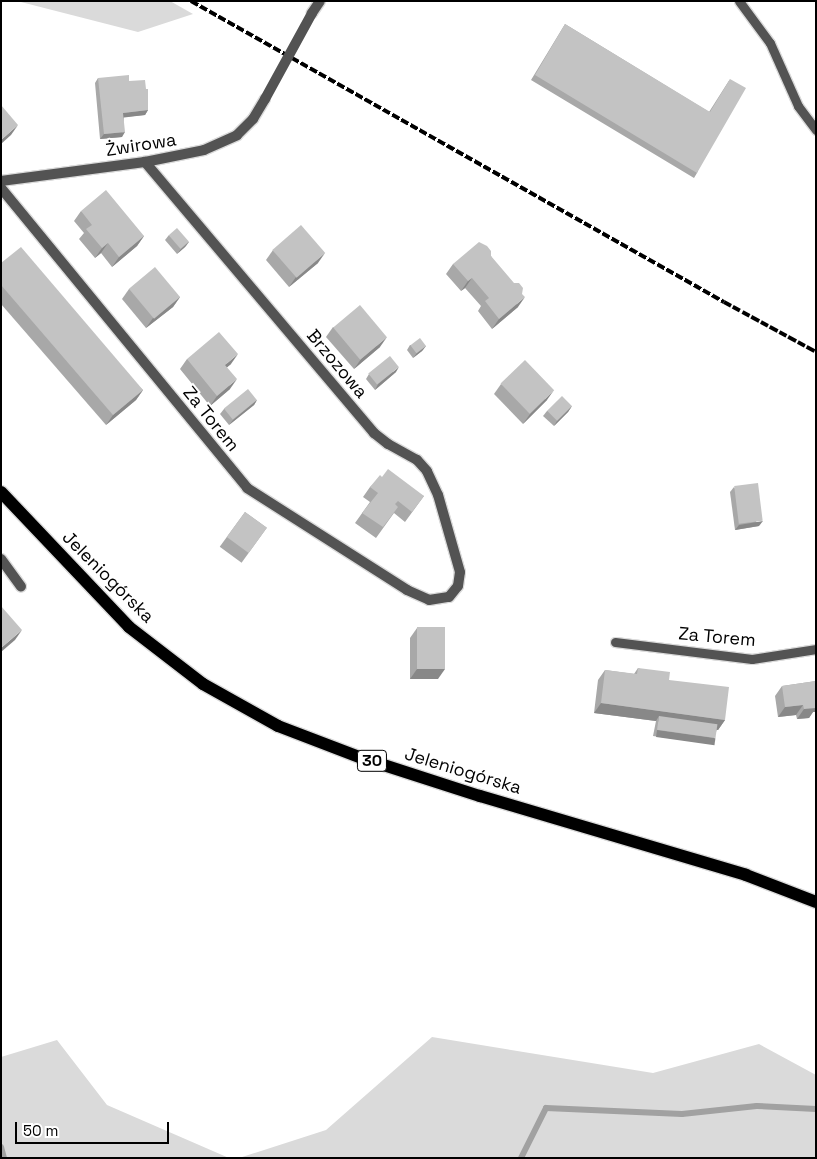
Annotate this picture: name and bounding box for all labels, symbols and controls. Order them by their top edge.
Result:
street label: Żwirowa [104,129,178,161]
street label: Brzozowa [302,325,372,403]
street label: Za Torem [178,382,244,456]
street label: Jeleniogórska [58,527,158,627]
street label: Za Torem [677,623,757,651]
street label: Jeleniogórska [402,743,524,799]
road number: 30 [356,748,388,774]
scale bar [18,1112,171,1144]
text: 50 m [23,1121,58,1140]

